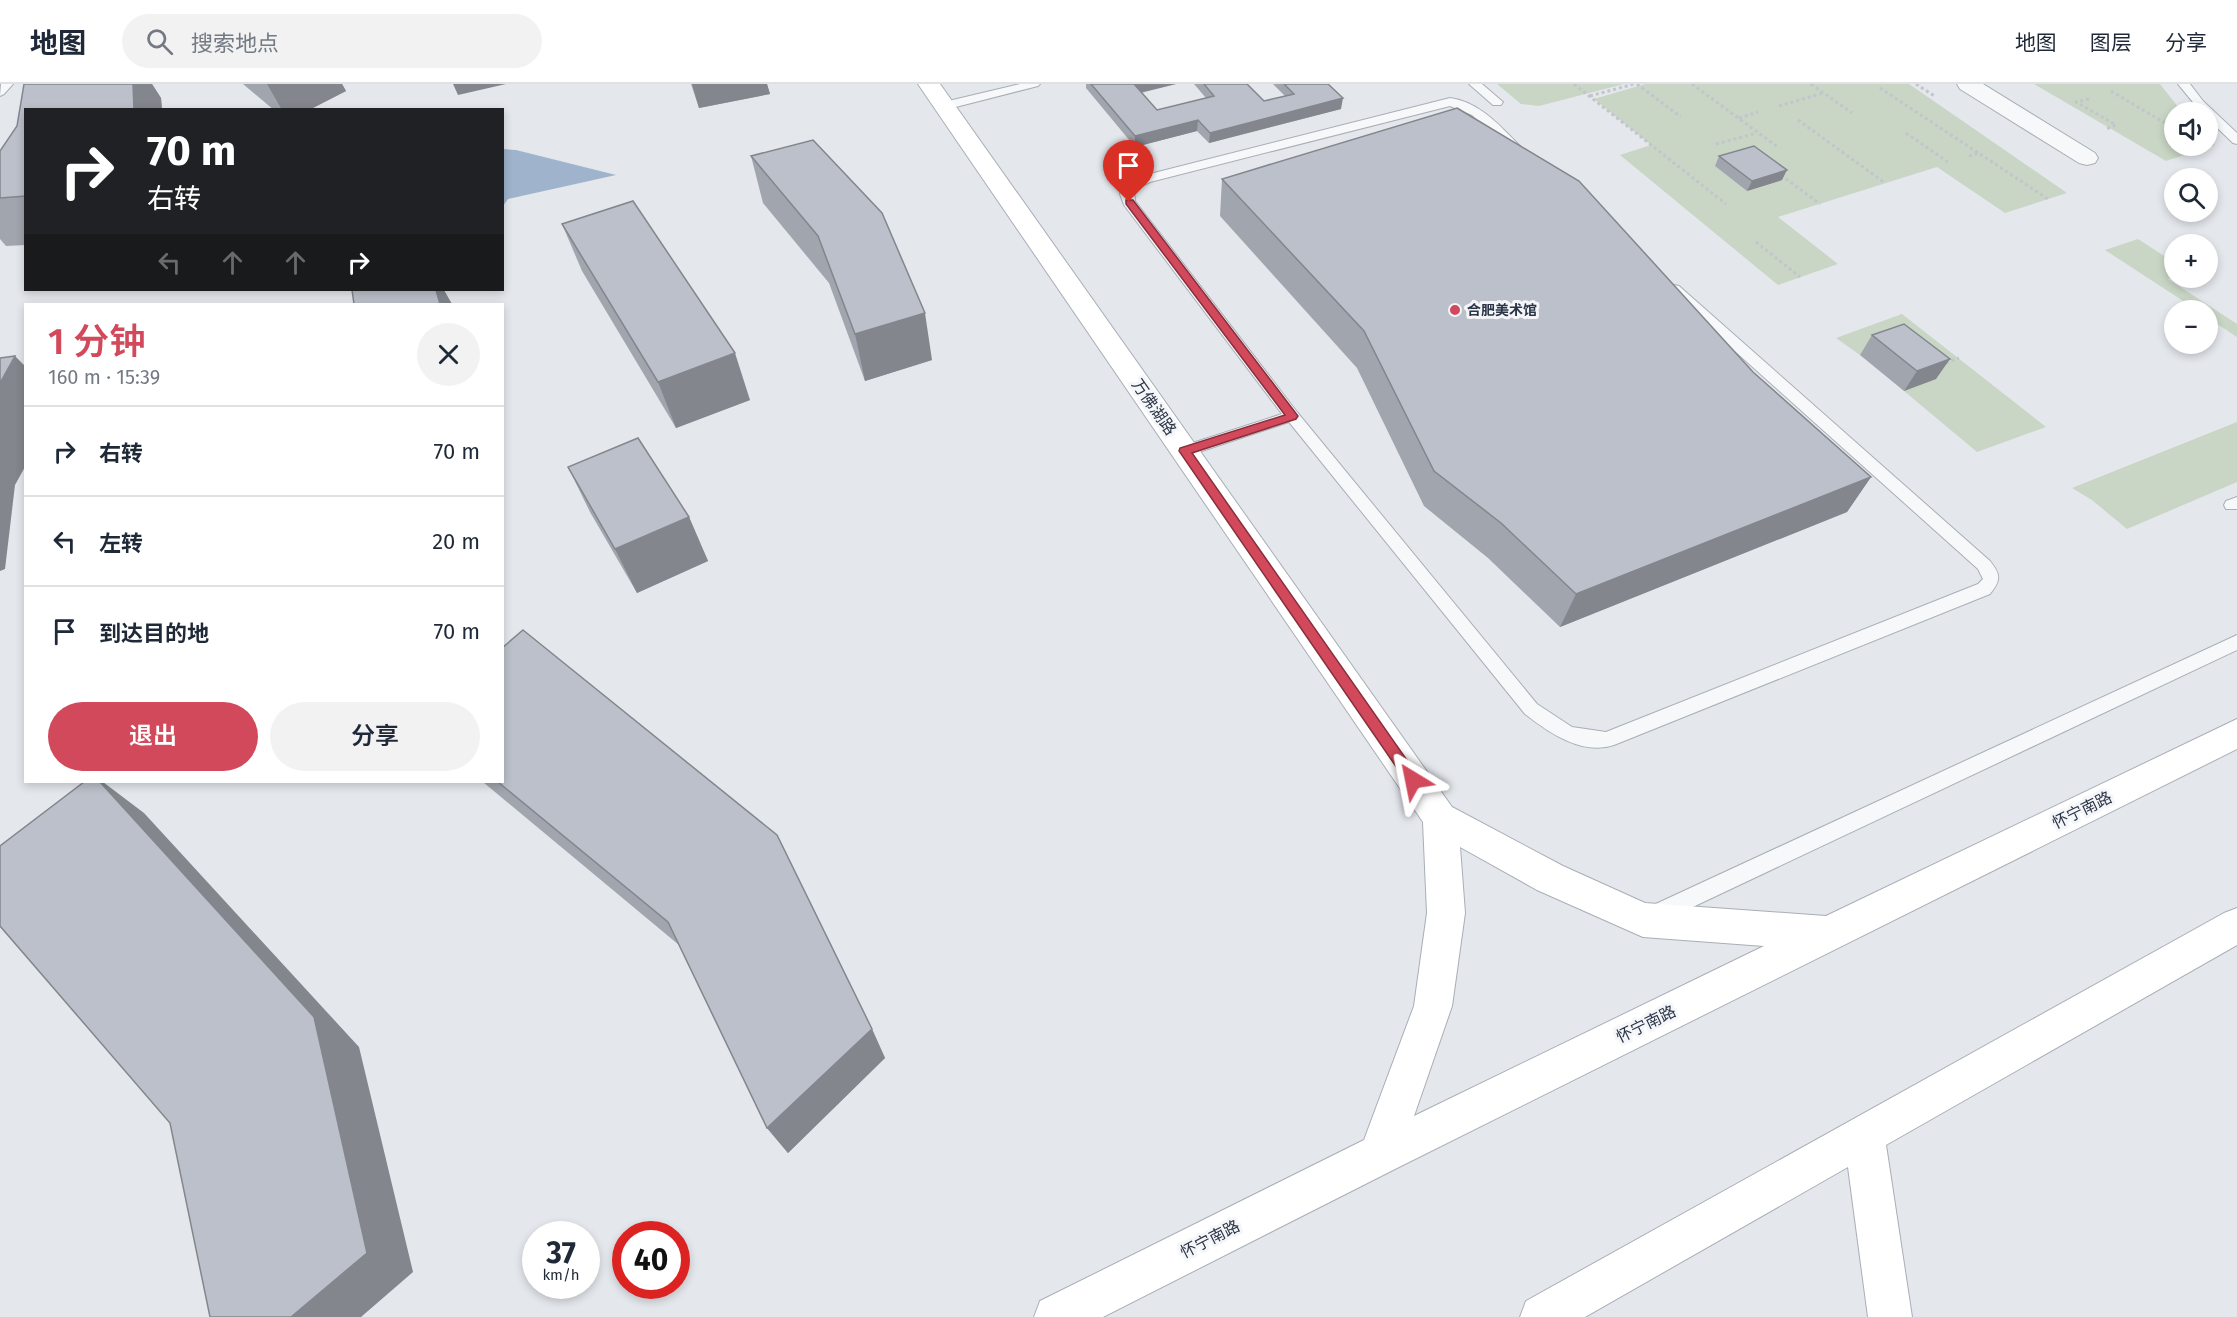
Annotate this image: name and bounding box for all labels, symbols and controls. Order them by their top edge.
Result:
search box [122,14,542,68]
icon: search [143,25,176,58]
text: 地图 [30,27,86,60]
text: 搜索地点 [191,30,279,57]
text: 地图 [2015,30,2057,56]
text: 图层 [2090,30,2132,56]
text: 分享 [2165,30,2207,56]
map controls [2164,102,2218,354]
button: sound [2164,102,2218,156]
text: 70 m [147,126,236,176]
icon: right [48,132,126,210]
pin [1103,140,1154,202]
icon: arrive [1112,149,1145,182]
button: search [2164,168,2218,222]
text: 右转 [147,183,201,215]
button: + [2164,234,2218,288]
icon: left [153,246,186,279]
icon: ahead [216,246,249,279]
icon: ahead [279,246,312,279]
icon: right [342,246,375,279]
button: − [2164,300,2218,354]
place label: 合肥美术馆 [1467,302,1537,319]
marker: 合肥美术馆 [1448,303,1462,317]
text: 1 分钟 [48,320,145,364]
button: close [417,323,480,386]
text: 160 m · 15:39 [48,365,160,389]
street label: 万佛湖路 [1128,375,1180,439]
icon: right [48,435,81,468]
text: 70 m [434,438,480,465]
text: 右转 [99,440,143,467]
icon: left [48,525,81,558]
text: 20 m [432,528,480,555]
text: 左转 [99,530,143,557]
icon: arrive [48,615,81,648]
text: 70 m [434,618,480,645]
text: 到达目的地 [99,620,209,647]
button: 退出 [48,702,258,771]
button: 分享 [270,702,480,771]
position arrow [1381,748,1445,812]
street label: 怀宁南路 [2049,787,2115,833]
street label: 怀宁南路 [1613,1001,1679,1047]
street label: 怀宁南路 [1177,1216,1243,1262]
speed limit sign: 40 [612,1221,690,1299]
text: 37 [546,1235,576,1271]
text: km/h [542,1266,580,1284]

